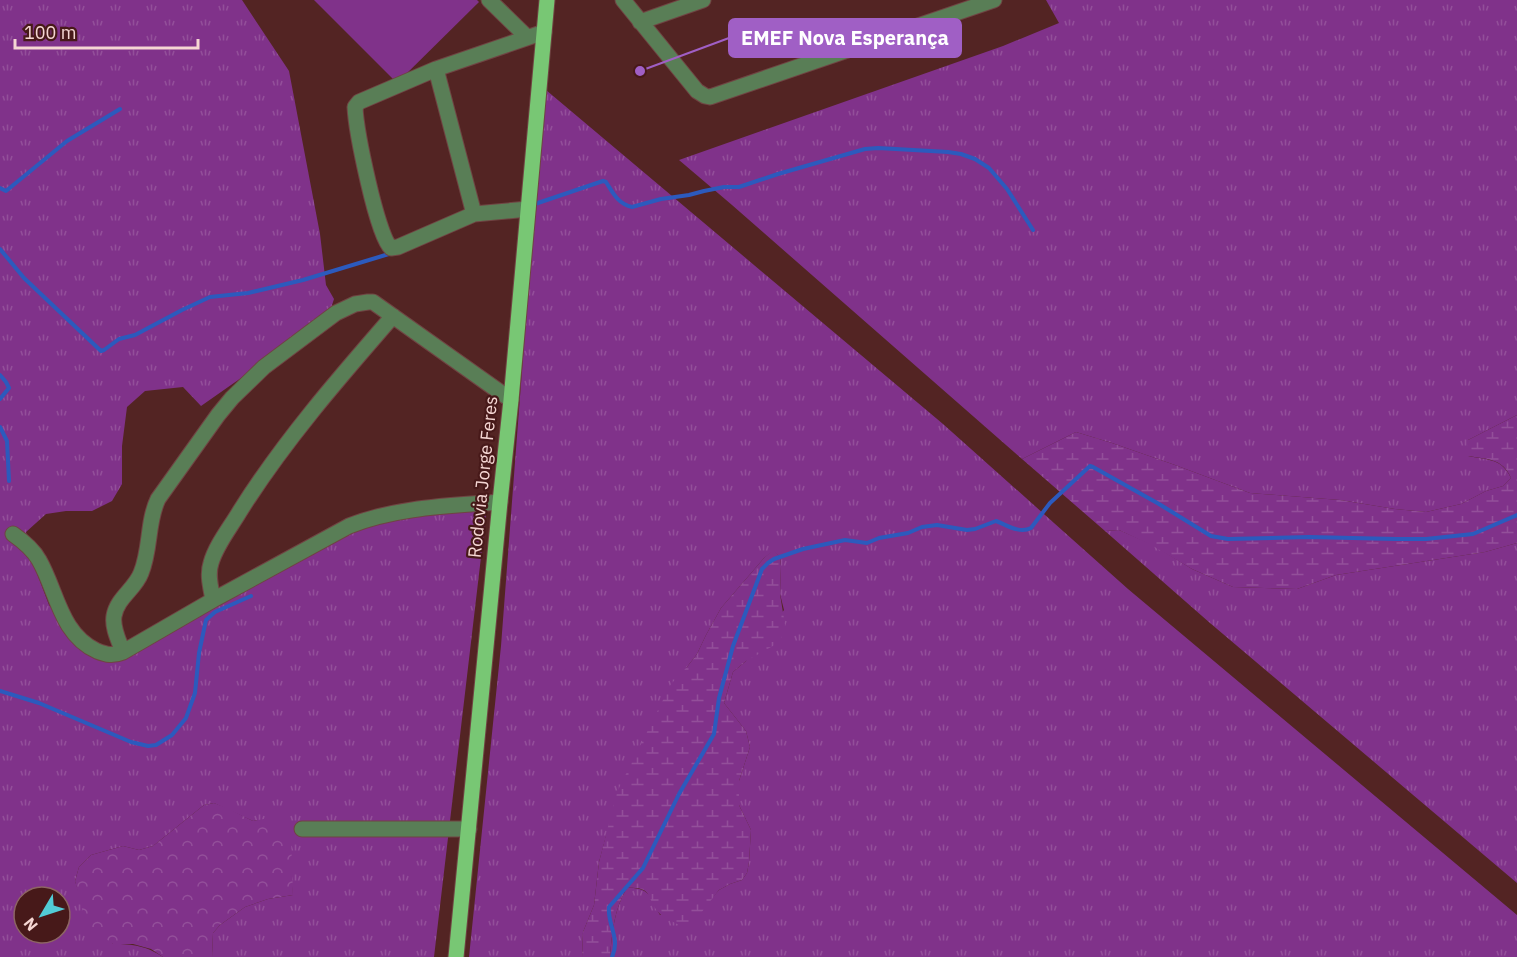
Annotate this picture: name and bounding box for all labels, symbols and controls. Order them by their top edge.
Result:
scale bar [15,12,198,50]
callout: EMEF Nova Esperança [729,19,961,57]
text: 100 m [24,21,76,44]
text: EMEF Nova Esperança [741,24,949,51]
street label: Rodovia Jorge Feres [463,395,502,559]
north arrow [12,885,72,945]
text: N [19,914,42,935]

